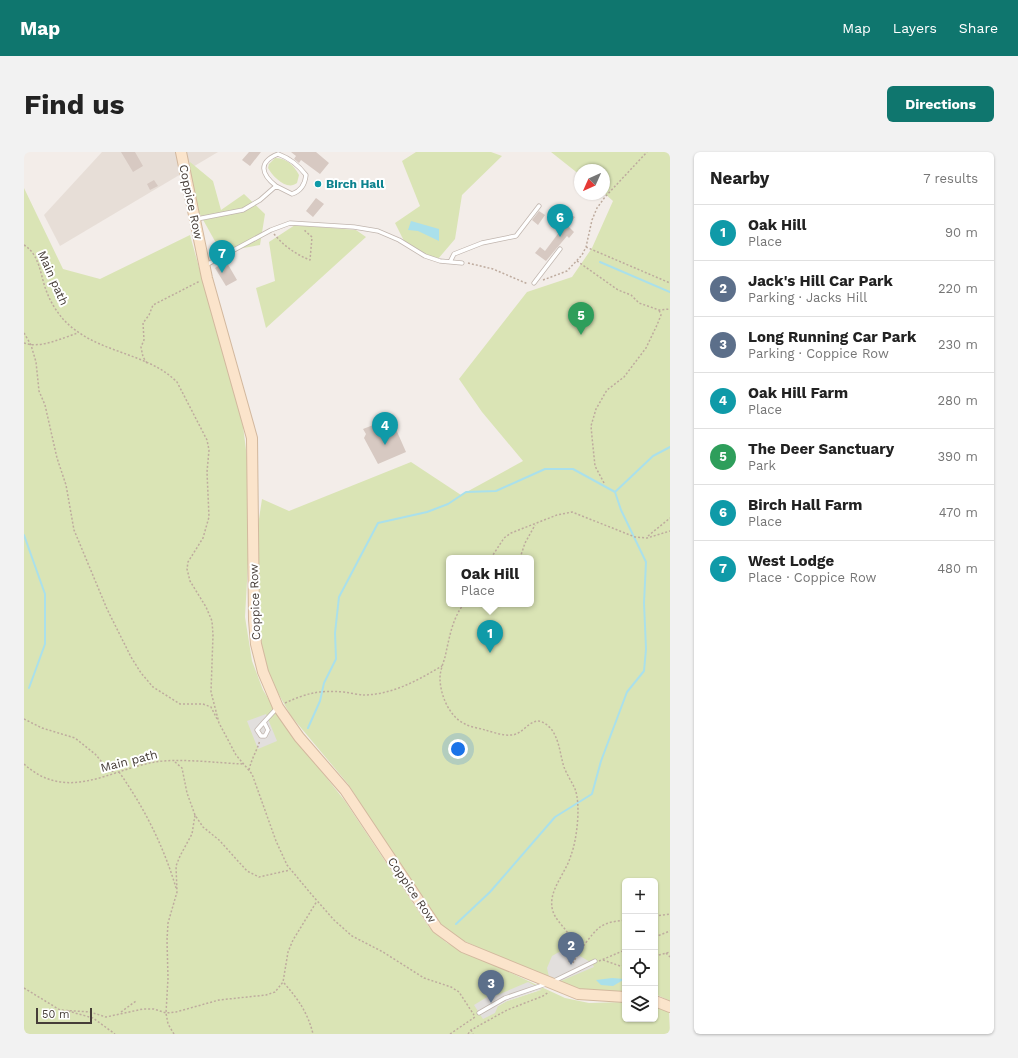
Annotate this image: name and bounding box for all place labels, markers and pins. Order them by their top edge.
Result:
place label: Birch Hall [326,177,384,191]
marker: Birch Hall [313,179,323,189]
pin: 6 [547,204,573,237]
pin: 7 [209,240,235,273]
pin: 5 [568,302,594,335]
pin: 4 [372,412,398,445]
pin: 1 [477,620,503,653]
pin: 2 [558,932,584,965]
pin: 3 [478,970,504,1003]

